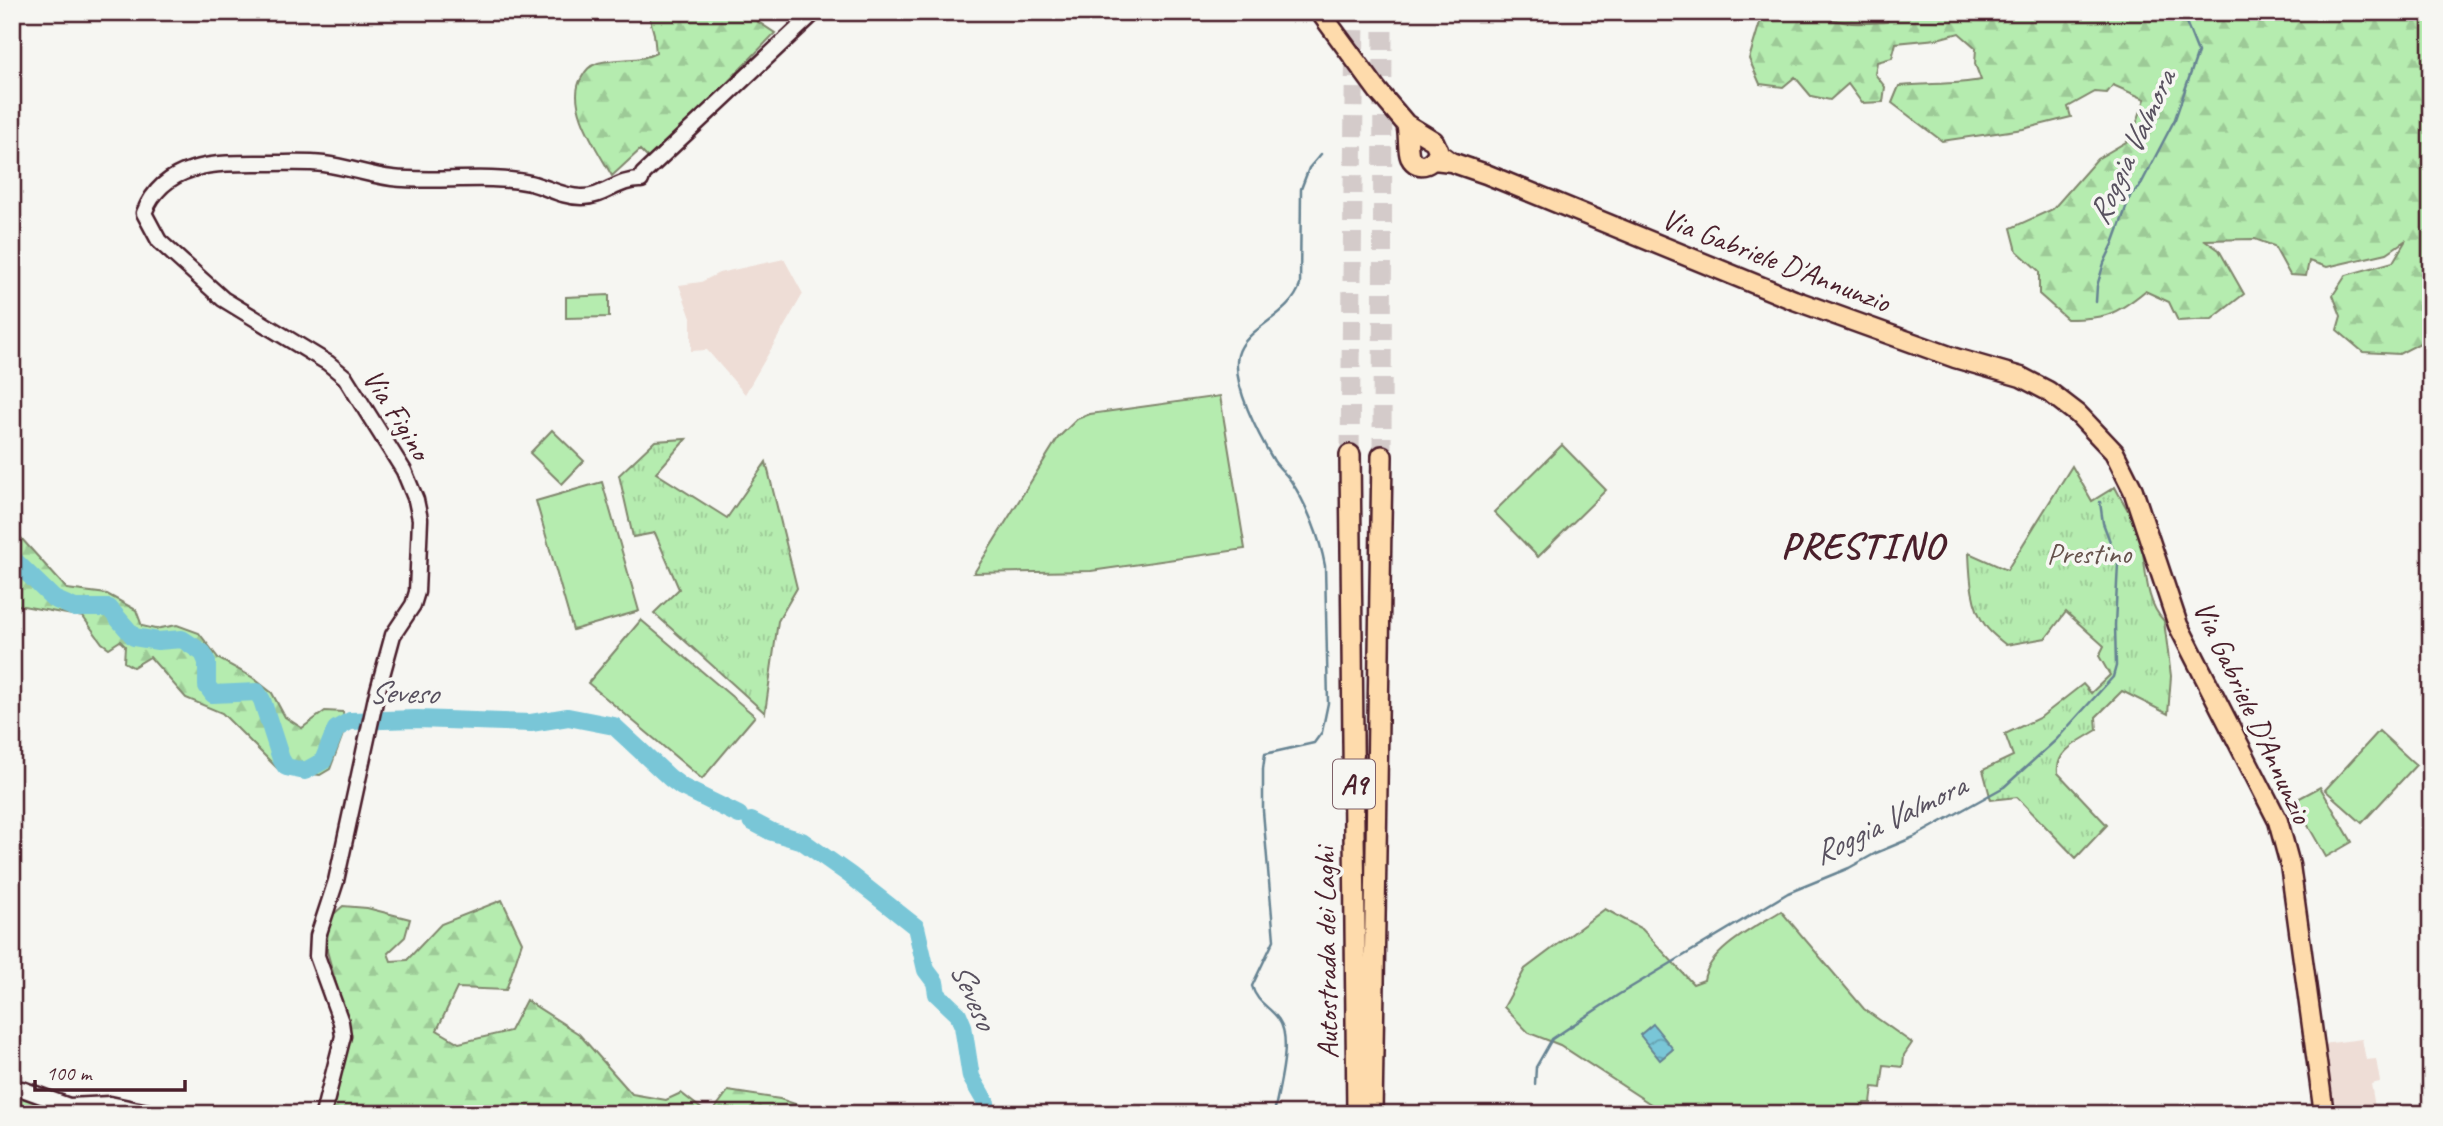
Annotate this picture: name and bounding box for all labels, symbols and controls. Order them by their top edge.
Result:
water label: Roggia Valmora [2078,60,2187,231]
street label: Via Gabriele D'Annunzio [1657,199,1897,321]
street label: Via Figino [354,362,441,469]
district label: PRESTINO [1781,522,1948,569]
park label: Prestino [2047,534,2133,572]
street label: Via Gabriele D'Annunzio [2185,595,2322,831]
water label: Seveso [368,671,441,714]
road number: A9 [1333,760,1375,808]
water label: Roggia Valmora [1806,763,1976,874]
street label: Autostrada dei Laghi [1305,843,1347,1059]
water label: Seveso [941,956,1008,1038]
scale bar [35,1049,186,1093]
text: 100 m [46,1060,93,1086]

